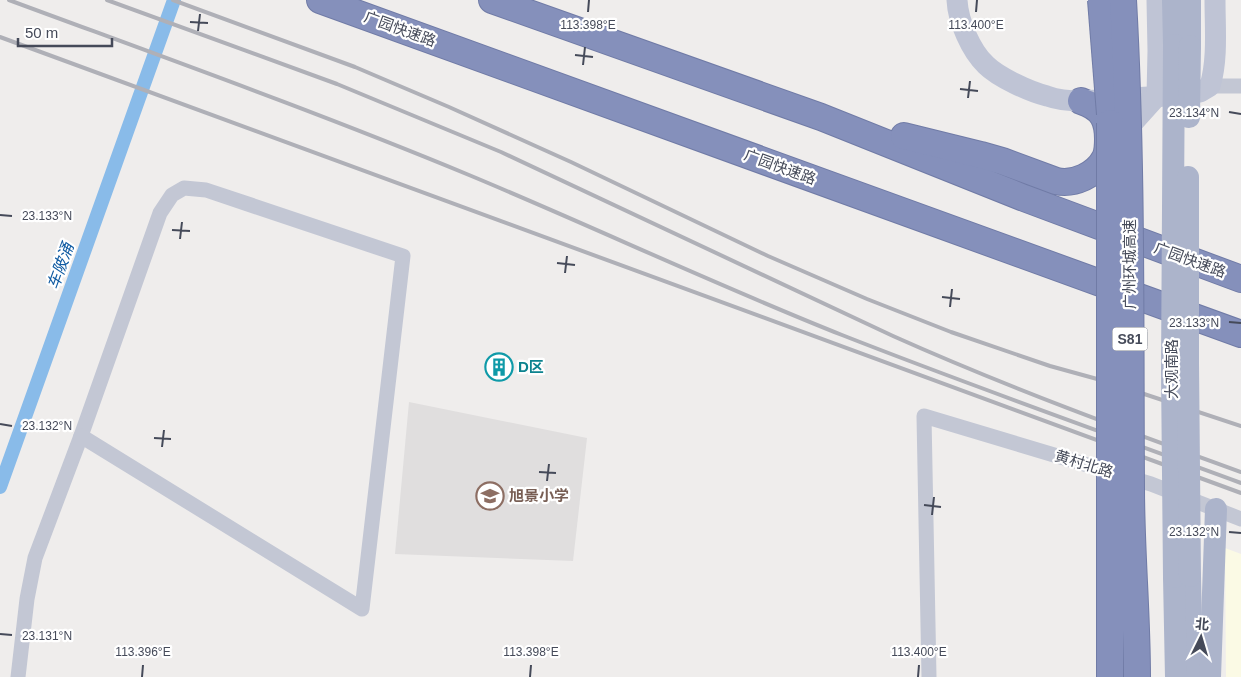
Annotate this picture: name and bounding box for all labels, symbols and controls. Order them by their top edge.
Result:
street label: 广园快速路 [362,8,438,49]
scale bar [18,15,111,47]
text: 113.398°E [560,18,616,32]
text: 113.400°E [948,18,1004,32]
text: 50 m [25,24,58,41]
text: 23.134°N [1169,106,1219,120]
street label: 广园快速路 [742,146,818,187]
text: 23.133°N [22,209,72,223]
street label: 广州环城高速 [1121,219,1138,309]
water label: 车陂涌 [44,239,77,292]
street label: 广园快速路 [1152,239,1228,280]
text: 23.133°N [1169,316,1219,330]
road number: S81 [1112,328,1148,350]
street label: 大观南路 [1163,339,1180,399]
building icon: D区 [484,352,514,382]
place label: D区 [518,358,544,375]
text: 23.132°N [22,419,72,433]
street label: 黄村北路 [1053,447,1115,480]
school or university icon: 旭景小学 [475,481,505,511]
place label: 旭景小学 [509,487,569,504]
text: 23.132°N [1169,525,1219,539]
north arrow [1176,612,1226,662]
text: 北 [1194,615,1210,633]
text: 23.131°N [22,629,72,643]
text: 113.396°E [115,645,171,659]
text: 113.398°E [503,645,559,659]
text: 113.400°E [891,645,947,659]

